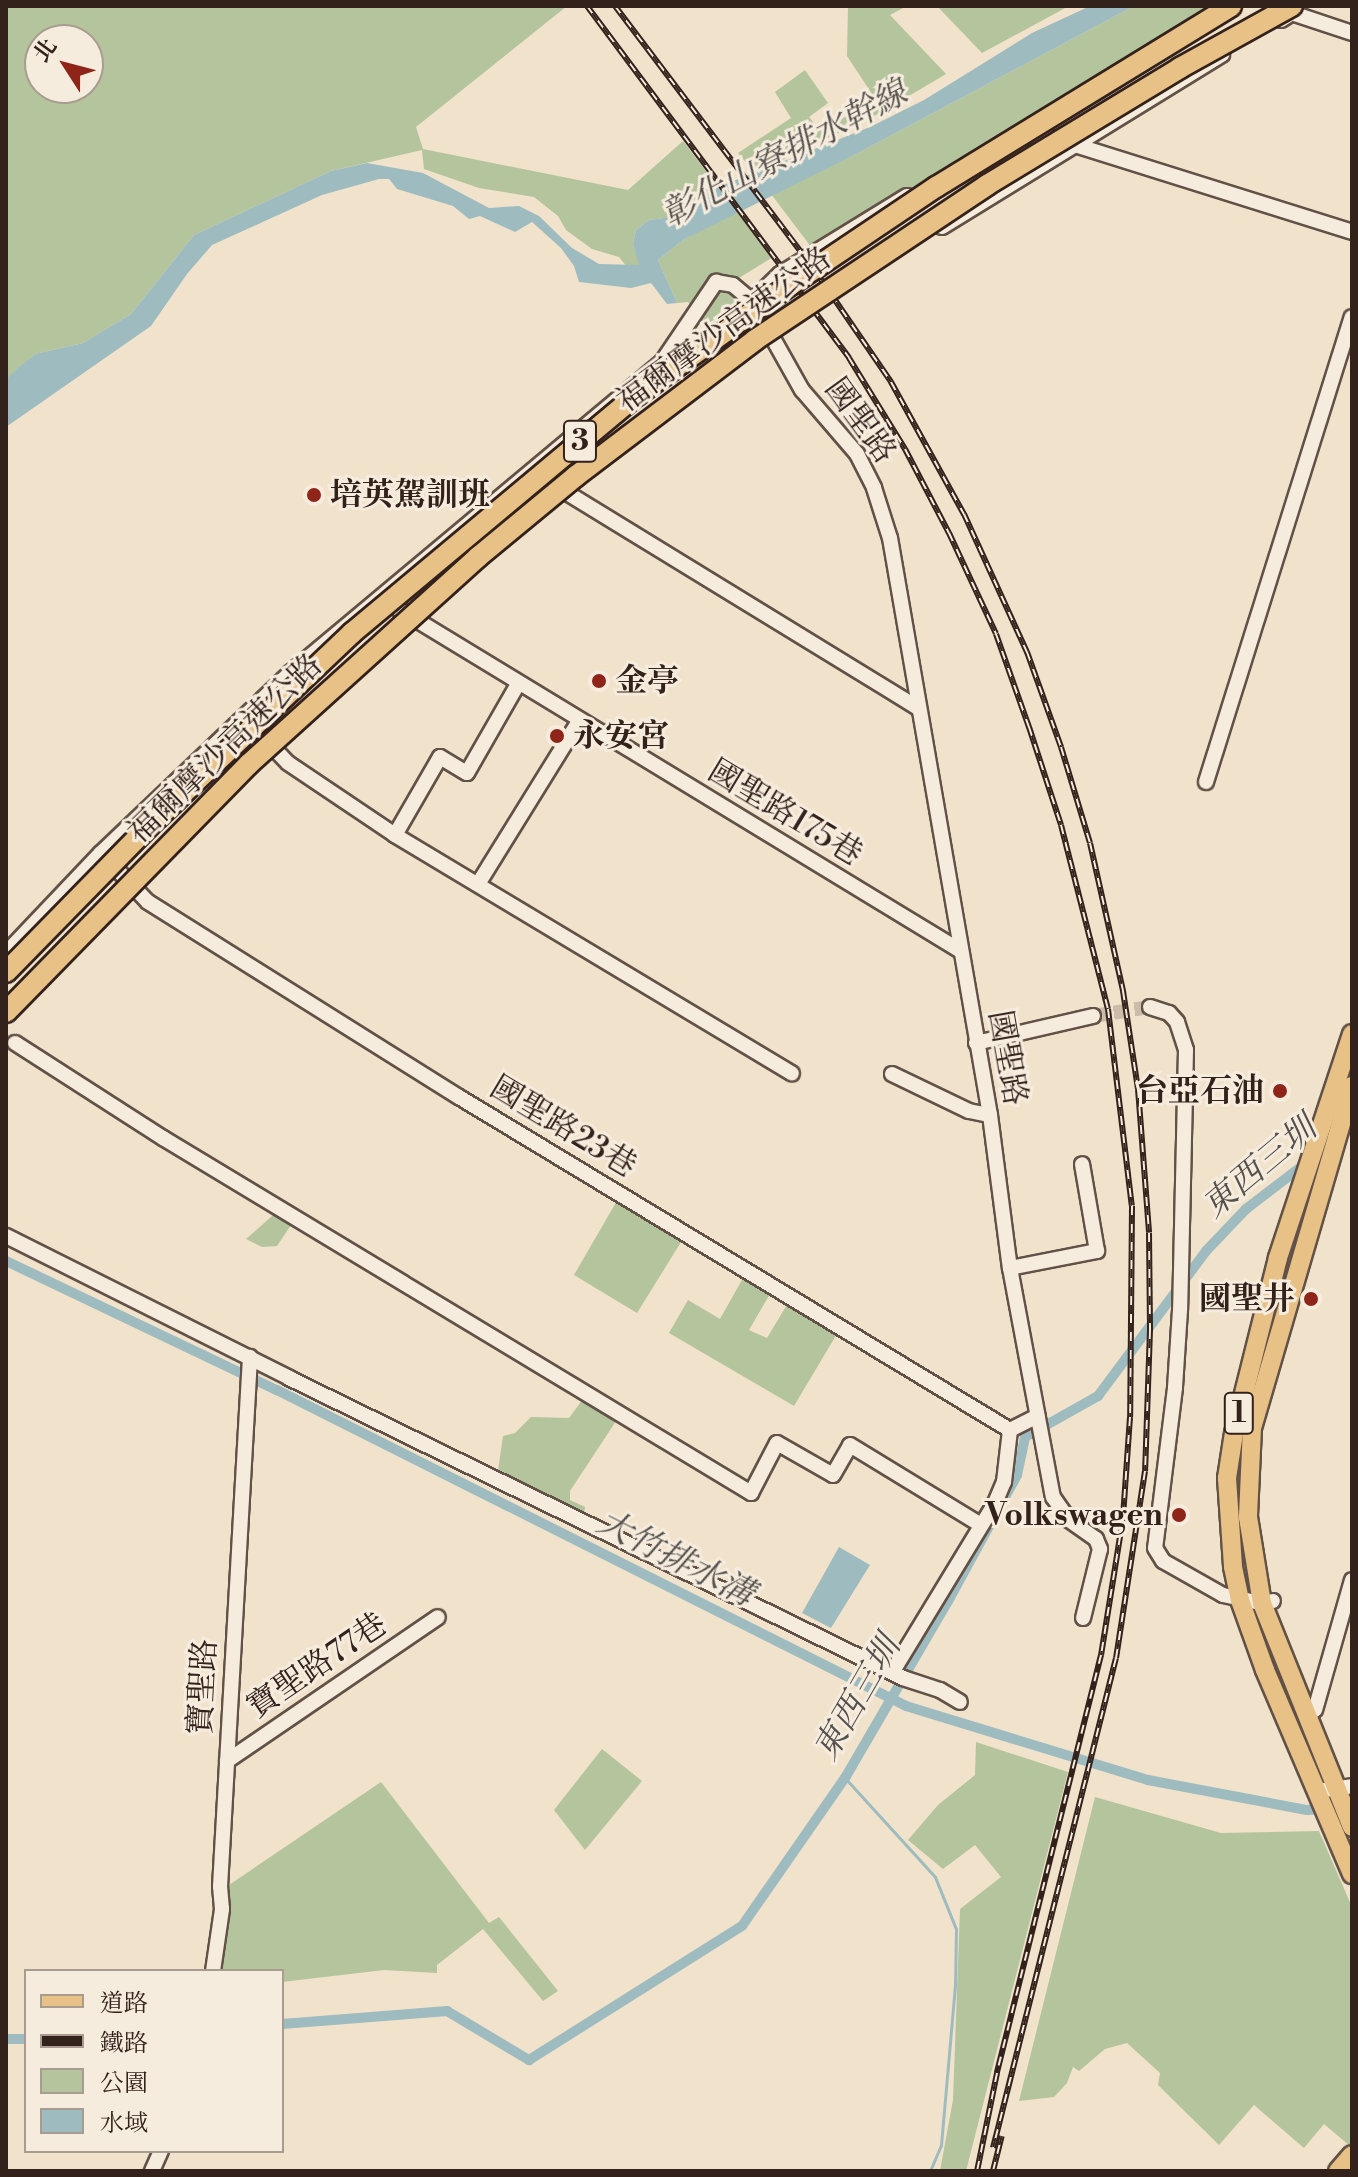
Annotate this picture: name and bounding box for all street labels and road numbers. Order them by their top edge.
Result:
street label: 福爾摩沙高速公路 [609,239,839,421]
street label: 國聖路 [816,371,904,471]
road number: 3 [562,415,598,467]
street label: 福爾摩沙高速公路 [120,646,330,852]
street label: 國聖路175巷 [701,752,869,874]
street label: 國聖路 [980,1007,1034,1109]
street label: 國聖路23巷 [483,1068,643,1186]
road number: 1 [1223,1387,1255,1439]
street label: 寶聖路77巷 [240,1605,394,1727]
street label: 寶聖路 [181,1638,225,1736]

